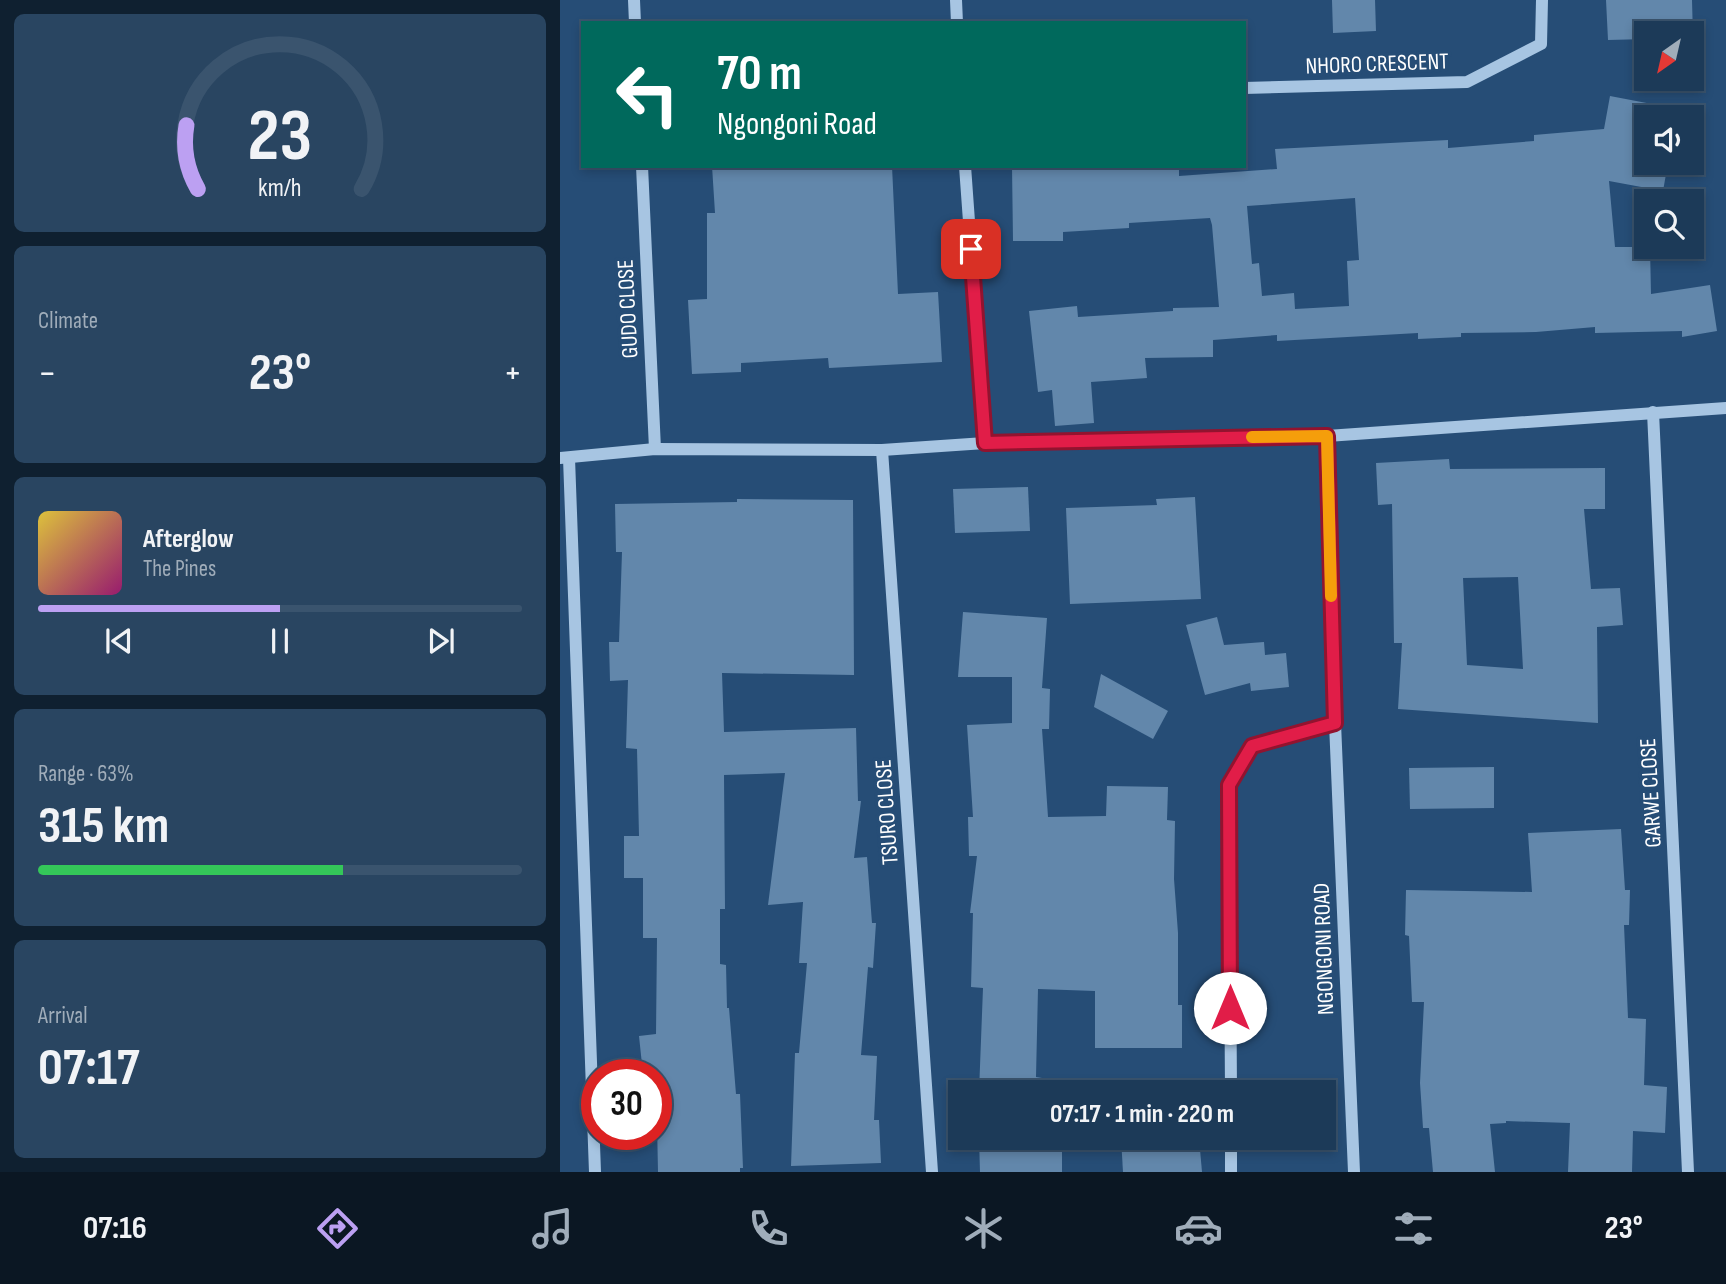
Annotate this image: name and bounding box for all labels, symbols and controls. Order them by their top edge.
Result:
north arrow [1634,21,1704,91]
map controls [1634,21,1704,259]
text: 70 m [717,45,802,104]
street label: NHORO CRESCENT [1305,48,1449,80]
icon: left [602,49,693,140]
text: 23 [248,93,312,181]
text: Ngongoni Road [717,105,877,144]
button: sound [1634,105,1704,175]
text: km/h [258,173,302,204]
button: search [1634,189,1704,259]
pin [941,219,1001,279]
icon: arrive [952,230,990,268]
street label: GUDO CLOSE [611,259,645,359]
text: Climate [38,307,98,335]
text: 23° [249,342,311,405]
text: − [38,351,57,396]
text: + [503,351,522,396]
text: Afterglow [143,524,234,555]
text: The Pines [143,555,216,583]
icon: previous [100,622,138,660]
icon: pause [261,622,299,660]
icon: next [422,622,460,660]
street label: GARWE CLOSE [1634,737,1668,848]
street label: TSURO CLOSE [869,758,905,866]
text: Range · 63% [38,760,134,788]
text: 315 km [38,795,169,858]
street label: NGONGONI ROAD [1308,882,1340,1015]
position arrow [1193,971,1267,1045]
text: Arrival [38,1002,87,1030]
text: 07:17 [38,1037,139,1100]
speed limit sign: 30 [581,1059,672,1150]
text: 07:17 · 1 min · 220 m [1050,1099,1234,1130]
icon: directions [313,1204,362,1253]
icon: music [528,1204,577,1253]
icon: phone [744,1204,793,1253]
icon: climate [959,1204,1008,1253]
icon: car [1174,1204,1223,1253]
icon: filters [1389,1204,1438,1253]
text: 07:16 [83,1209,147,1248]
text: 23° [1604,1209,1643,1248]

